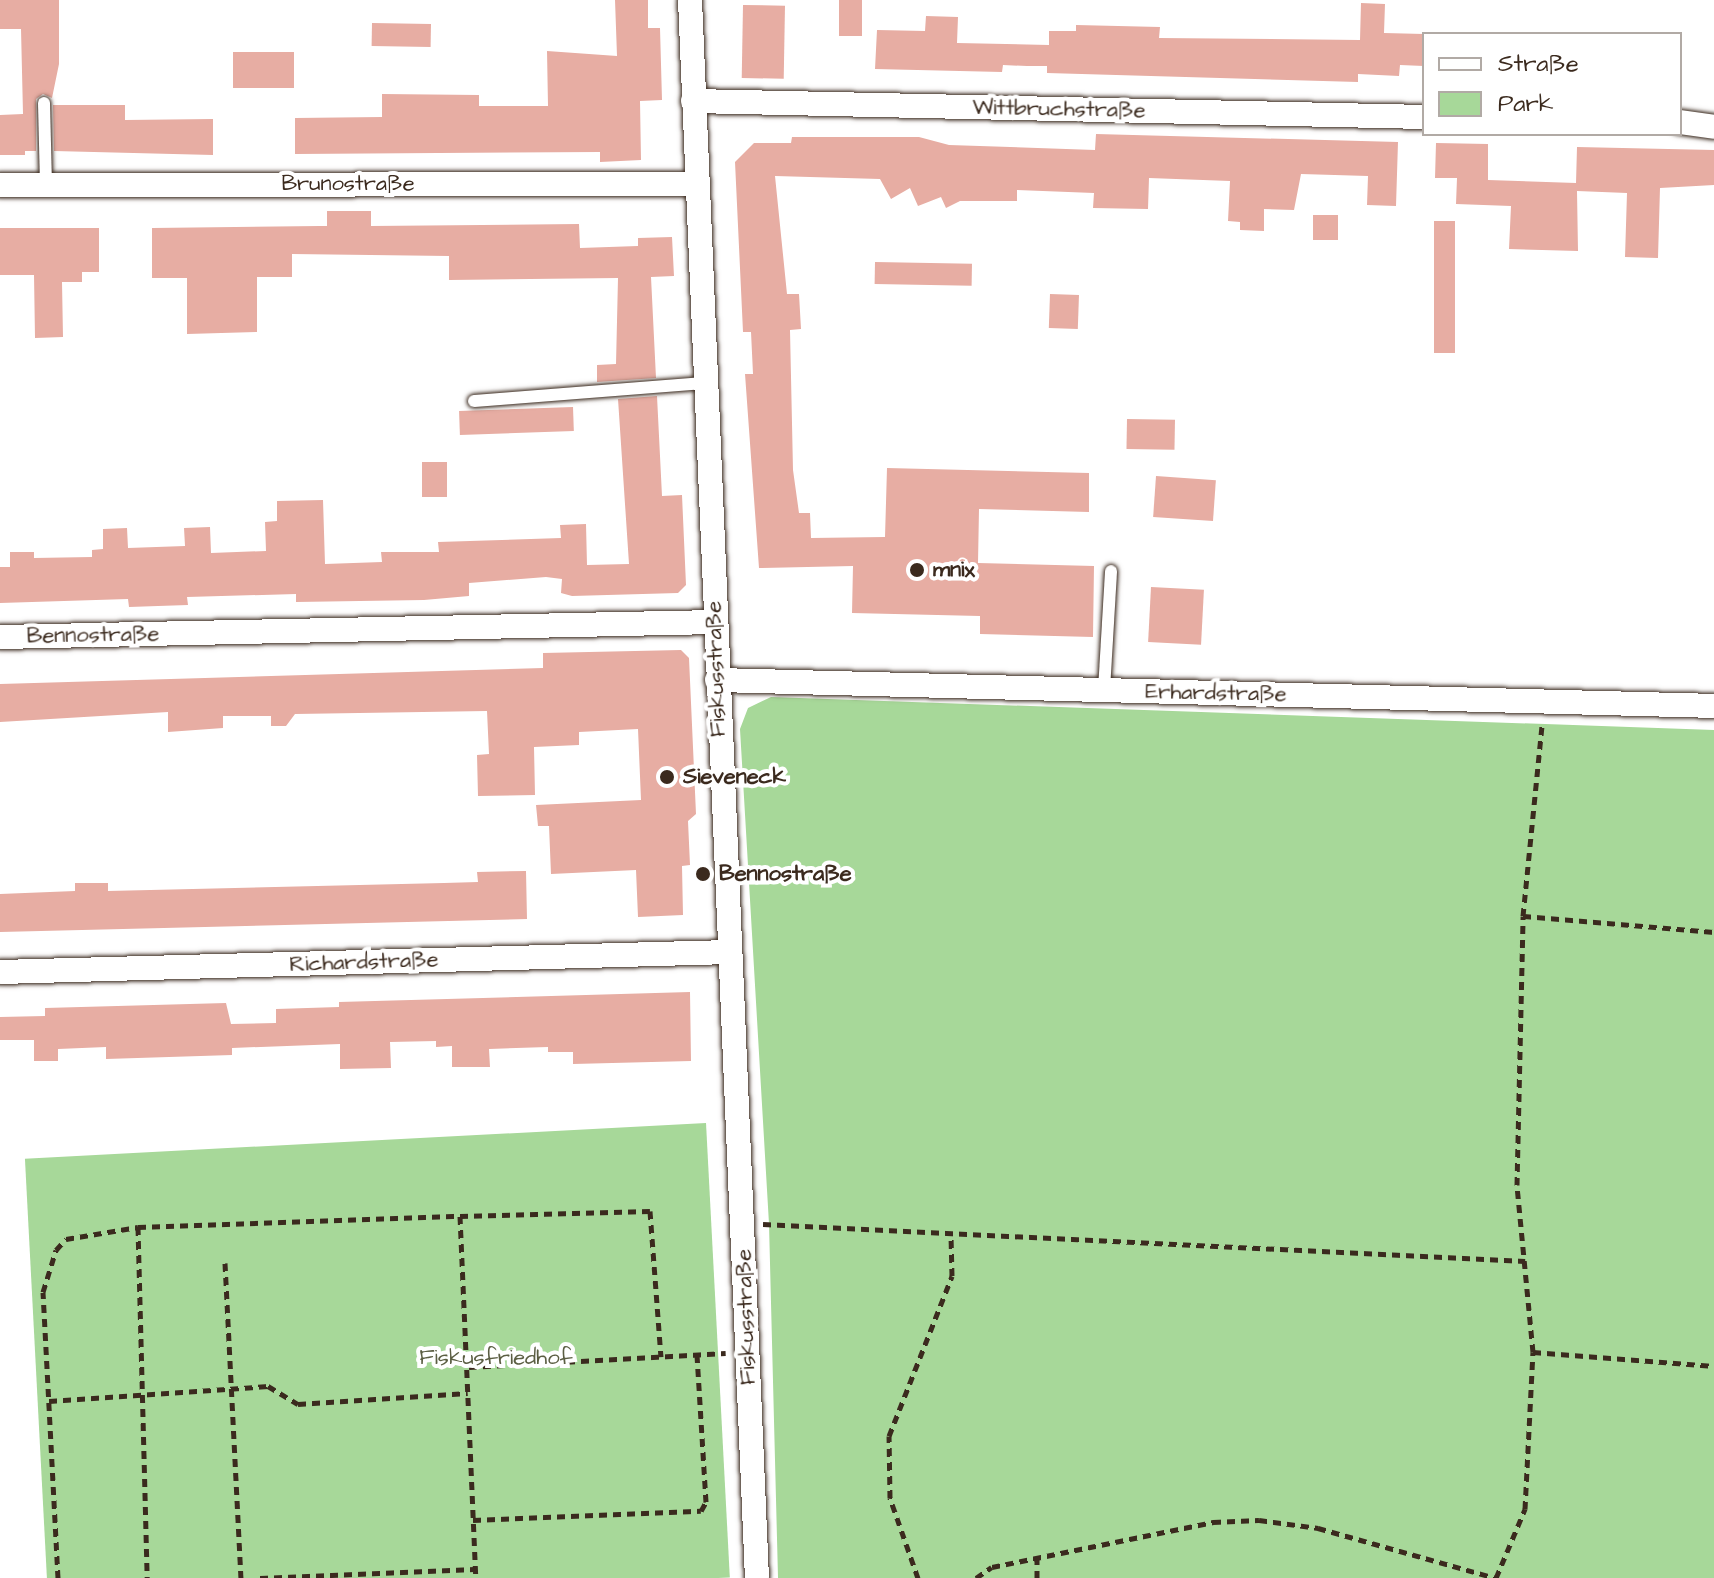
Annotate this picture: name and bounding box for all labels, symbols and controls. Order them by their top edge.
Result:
legend [1422,32,1682,136]
text: Straße [1498,47,1579,81]
text: Park [1498,87,1554,121]
street label: Wittbruchstraße [972,94,1146,124]
street label: Brunostraße [281,171,415,197]
place label: mnix [933,557,975,583]
marker: mnix [908,561,926,579]
street label: Fiskusstraße [700,601,732,737]
street label: Bennostraße [26,621,160,649]
street label: Erhardstraße [1145,679,1287,707]
place label: Sieveneck [683,764,786,790]
marker: Sieveneck [658,768,676,786]
place label: Bennostraße [719,861,852,887]
marker: Bennostraße [694,865,712,883]
street label: Richardstraße [289,946,439,978]
street label: Fiskusstraße [730,1249,762,1385]
park label: Fiskusfriedhof [419,1345,573,1371]

